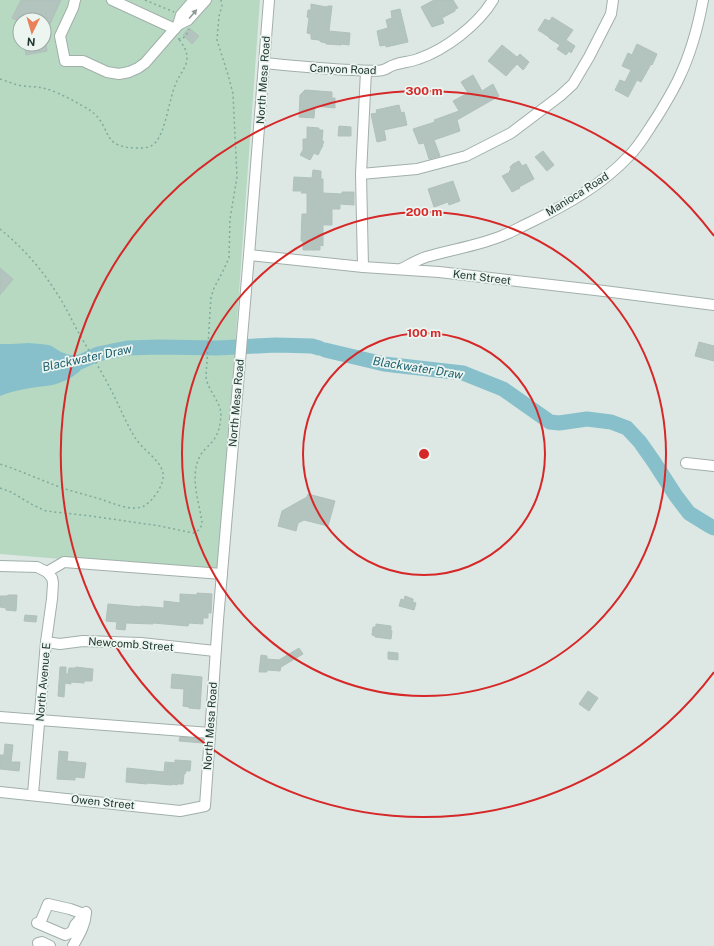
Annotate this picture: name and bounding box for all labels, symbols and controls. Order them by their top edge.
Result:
one-way arrow [189,9,198,19]
north arrow [12,12,52,52]
text: N [26,36,36,48]
street label: North Mesa Road [254,36,272,124]
street label: Canyon Road [309,62,377,76]
text: 300 m [406,84,443,98]
street label: Manioca Road [543,170,611,218]
text: 200 m [406,205,442,219]
street label: Kent Street [452,267,512,287]
text: 100 m [407,326,441,340]
water label: Blackwater Draw [41,341,134,374]
water label: Blackwater Draw [372,354,465,382]
street label: North Mesa Road [226,359,246,447]
centre of rings [417,447,431,461]
street label: Newcomb Street [88,635,174,653]
street label: North Avenue E [34,642,52,722]
street label: North Mesa Road [201,682,219,770]
street label: Owen Street [71,793,135,811]

